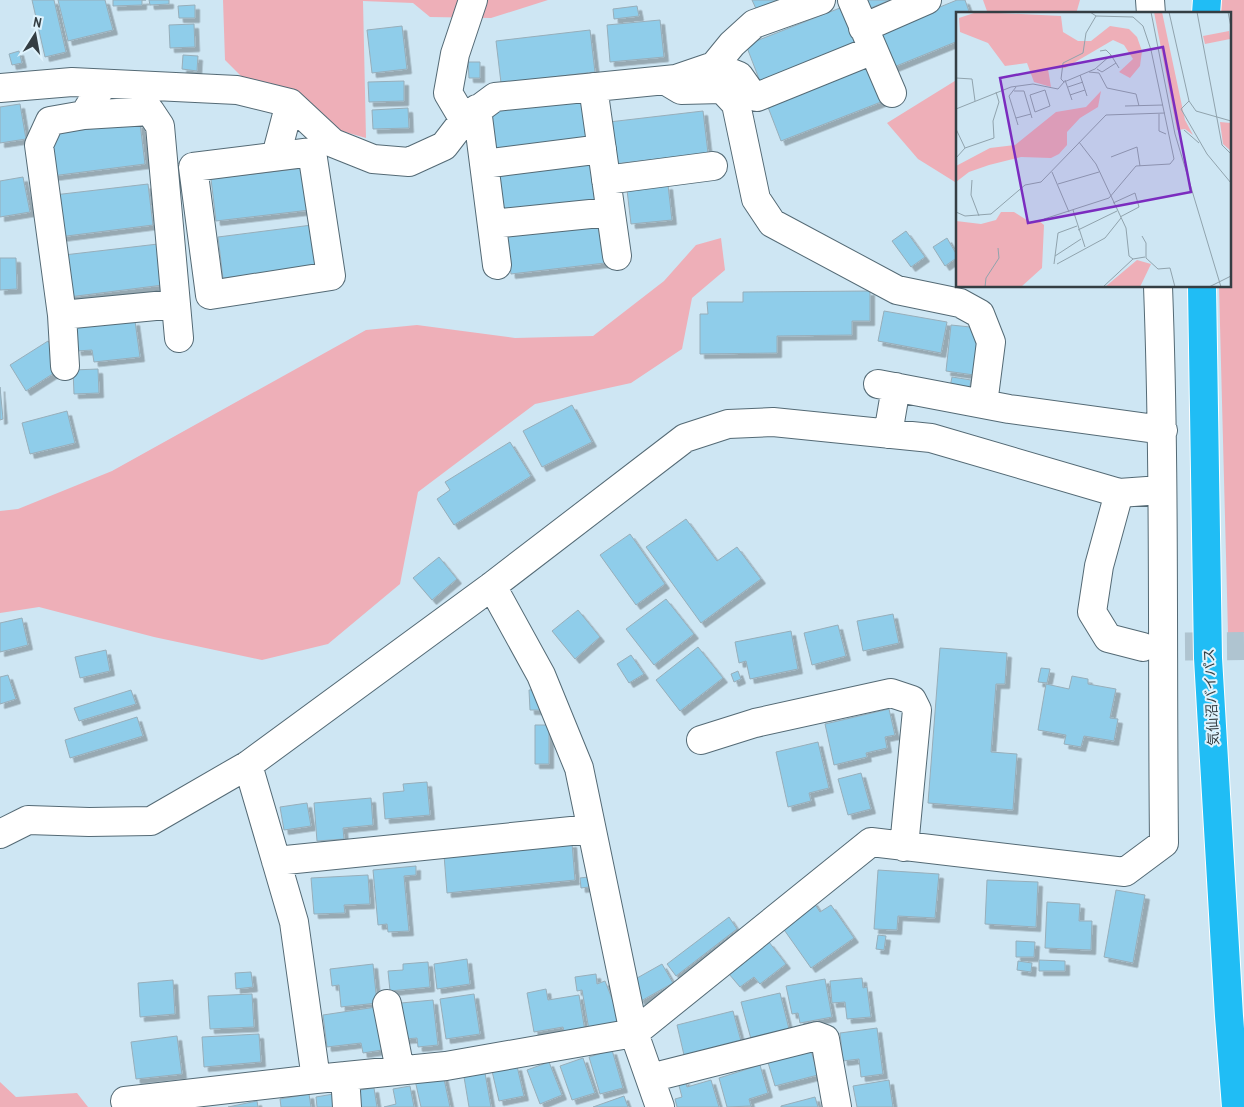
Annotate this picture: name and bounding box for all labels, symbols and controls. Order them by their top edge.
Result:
north arrow [10,10,60,60]
inset map [956,12,1232,288]
text: N [32,13,43,32]
street label: 気仙沼バイパス [1199,648,1223,746]

